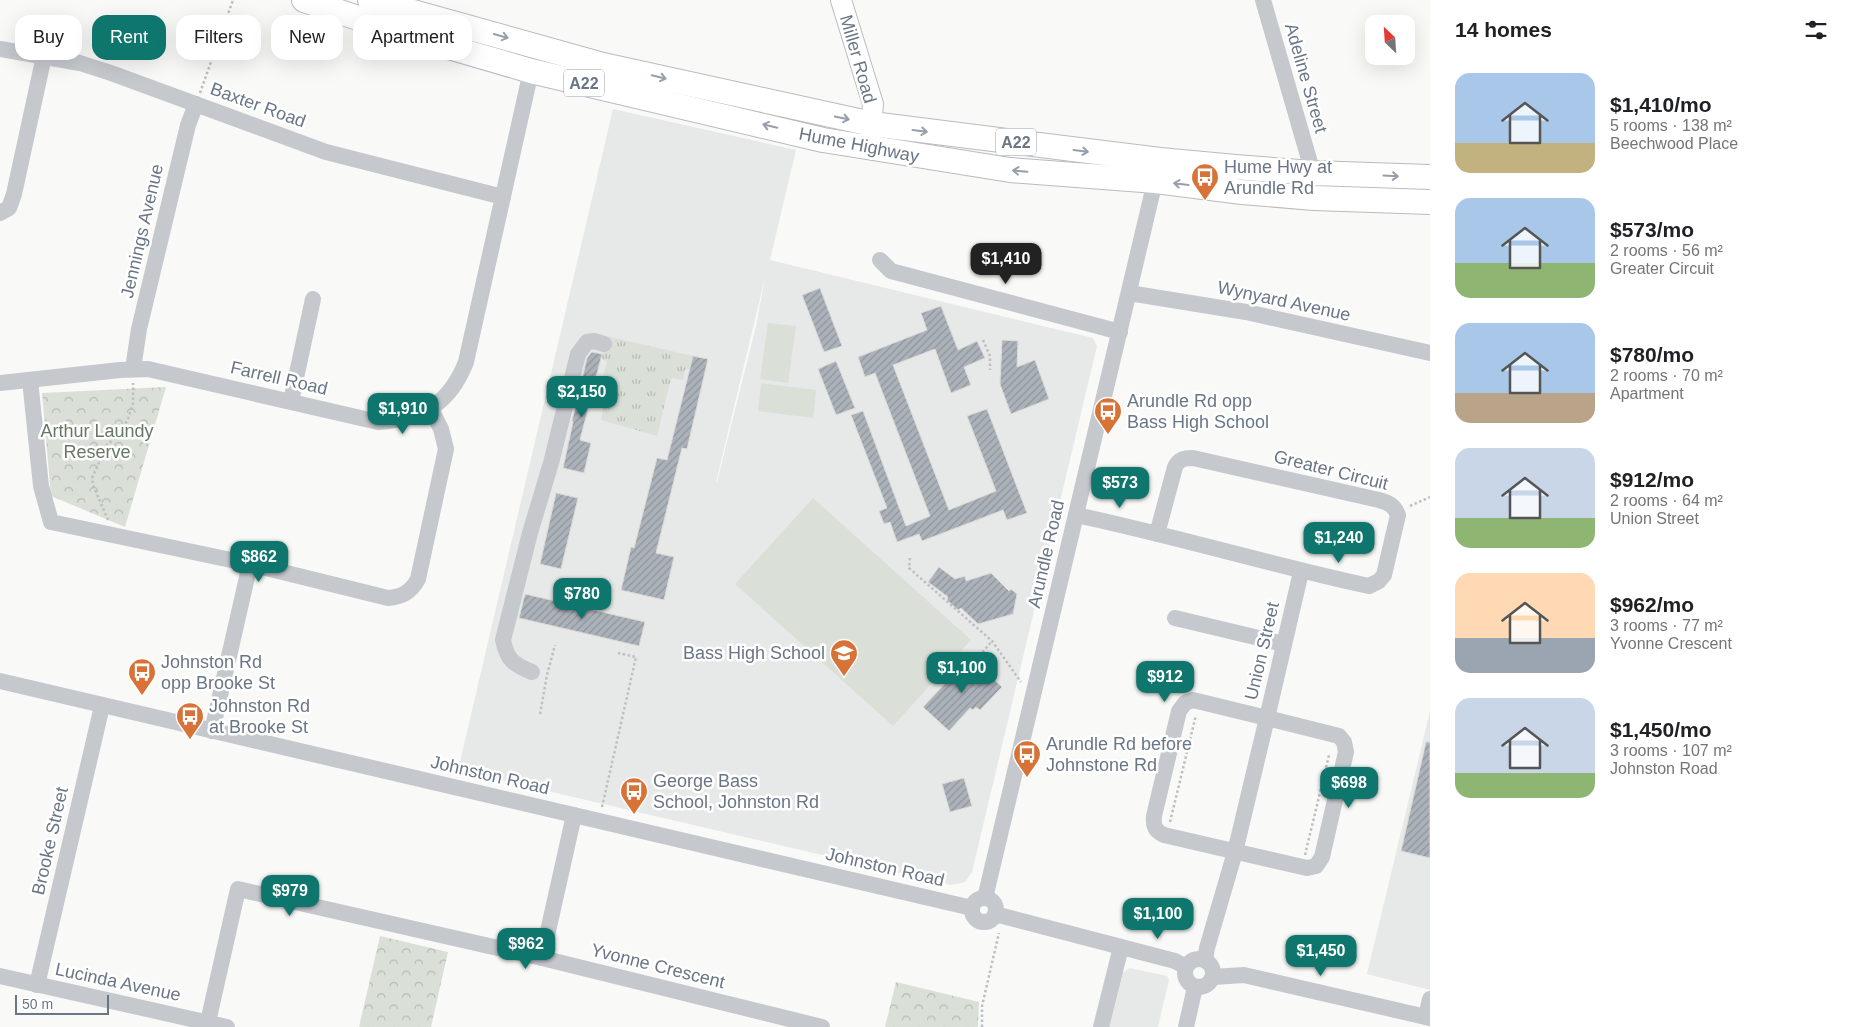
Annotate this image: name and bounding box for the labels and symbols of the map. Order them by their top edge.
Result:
street label: Miller Road [836,12,880,106]
north arrow [1365,15,1415,65]
street label: Adeline Street [1281,21,1331,135]
one-way arrow [493,32,509,42]
road number: A22 [564,70,604,96]
one-way arrow [650,73,666,82]
street label: Baxter Road [208,78,308,132]
one-way arrow [834,114,850,123]
one-way arrow [762,121,778,130]
street label: Hume Highway [797,124,921,166]
one-way arrow [912,126,928,136]
road number: A22 [996,128,1036,156]
one-way arrow [1073,146,1089,156]
place label: Hume Hwy at Arundle Rd [1224,157,1332,198]
street label: Jennings Avenue [117,162,167,300]
bus stop icon: Hume Hwy at Arundle Rd [1190,162,1220,201]
one-way arrow [1012,166,1028,176]
one-way arrow [1382,171,1398,180]
one-way arrow [1174,179,1190,189]
pin: $1,410 [965,242,1047,285]
street label: Wynyard Avenue [1216,277,1352,325]
street label: Farrell Road [228,357,330,399]
pin: $2,150 [541,376,623,418]
place label: Arundle Rd opp Bass High School [1127,391,1269,432]
pin: $1,910 [362,392,444,435]
bus stop icon: Arundle Rd opp Bass High School [1093,396,1123,435]
park label: Arthur Laundy Reserve [40,421,154,462]
street label: Greater Circuit [1272,446,1390,494]
pin: $573 [1090,466,1150,509]
street label: Arundle Road [1024,498,1068,610]
pin: $1,240 [1298,522,1380,564]
pin: $862 [229,540,289,583]
pin: $780 [552,578,612,620]
street label: Union Street [1241,600,1283,702]
school or university icon: Bass High School [829,638,859,677]
place label: Bass High School [683,643,825,663]
place label: Johnston Rd opp Brooke St [161,652,275,693]
pin: $1,100 [921,652,1003,694]
bus stop icon: Johnston Rd opp Brooke St [127,657,157,696]
pin: $912 [1135,660,1195,703]
place label: Johnston Rd at Brooke St [209,696,310,737]
bus stop icon: Johnston Rd at Brooke St [175,701,205,740]
place label: Arundle Rd before Johnstone Rd [1046,734,1192,775]
bus stop icon: Arundle Rd before Johnstone Rd [1012,739,1042,778]
street label: Johnston Road [429,752,551,798]
pin: $698 [1319,766,1379,809]
place label: George Bass School, Johnston Rd [653,771,819,812]
bus stop icon: George Bass School, Johnston Rd [619,776,649,815]
street label: Brooke Street [28,785,72,897]
street label: Johnston Road [824,844,946,890]
pin: $979 [260,874,320,917]
pin: $1,100 [1117,898,1199,940]
pin: $962 [496,928,556,970]
pin: $1,450 [1280,934,1362,977]
street label: Yvonne Crescent [589,940,727,992]
street label: Lucinda Avenue [53,959,183,1005]
scale bar [15,992,109,1015]

